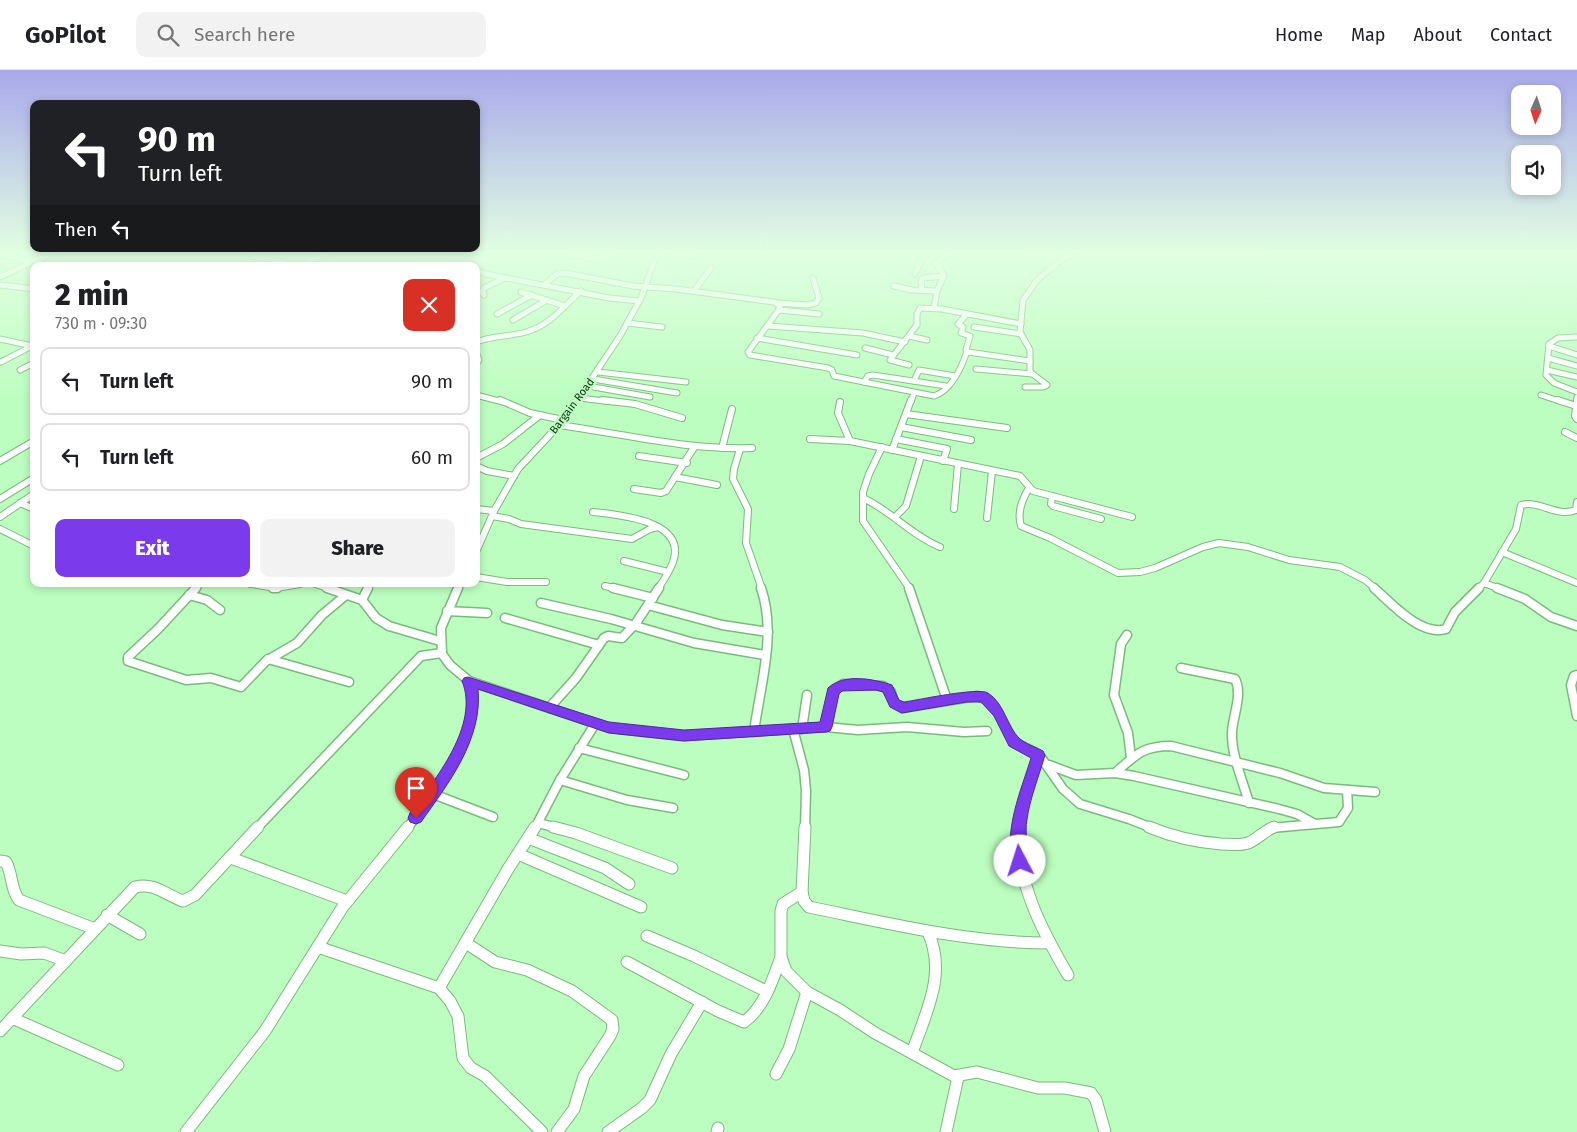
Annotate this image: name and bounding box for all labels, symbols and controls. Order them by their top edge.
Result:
search box [136,12,486,57]
text: GoPilot [25,21,106,49]
icon: search [154,21,182,49]
text: Search here [194,23,295,46]
text: Home [1275,24,1323,46]
text: Map [1351,24,1385,46]
text: About [1413,24,1462,46]
text: Contact [1490,24,1552,46]
north arrow [1511,85,1561,135]
map controls [1511,85,1561,195]
text: 90 m [138,118,216,160]
icon: left [55,120,120,185]
button: sound [1511,145,1561,195]
text: Turn left [138,160,222,187]
icon: left [107,215,135,243]
text: Then [55,218,97,241]
text: 2 min [55,277,128,313]
button: close [403,279,455,331]
text: 730 m · 09:30 [55,314,147,333]
icon: left [57,367,85,395]
text: Turn left [100,370,174,393]
text: 90 m [411,370,453,393]
street label: Bargain Road [547,376,597,436]
icon: left [57,443,85,471]
text: Turn left [100,446,174,469]
text: 60 m [411,446,453,469]
button: Exit [55,519,250,577]
button: Share [260,519,455,577]
pin [395,767,437,818]
icon: arrive [402,774,430,802]
position arrow [993,834,1045,886]

